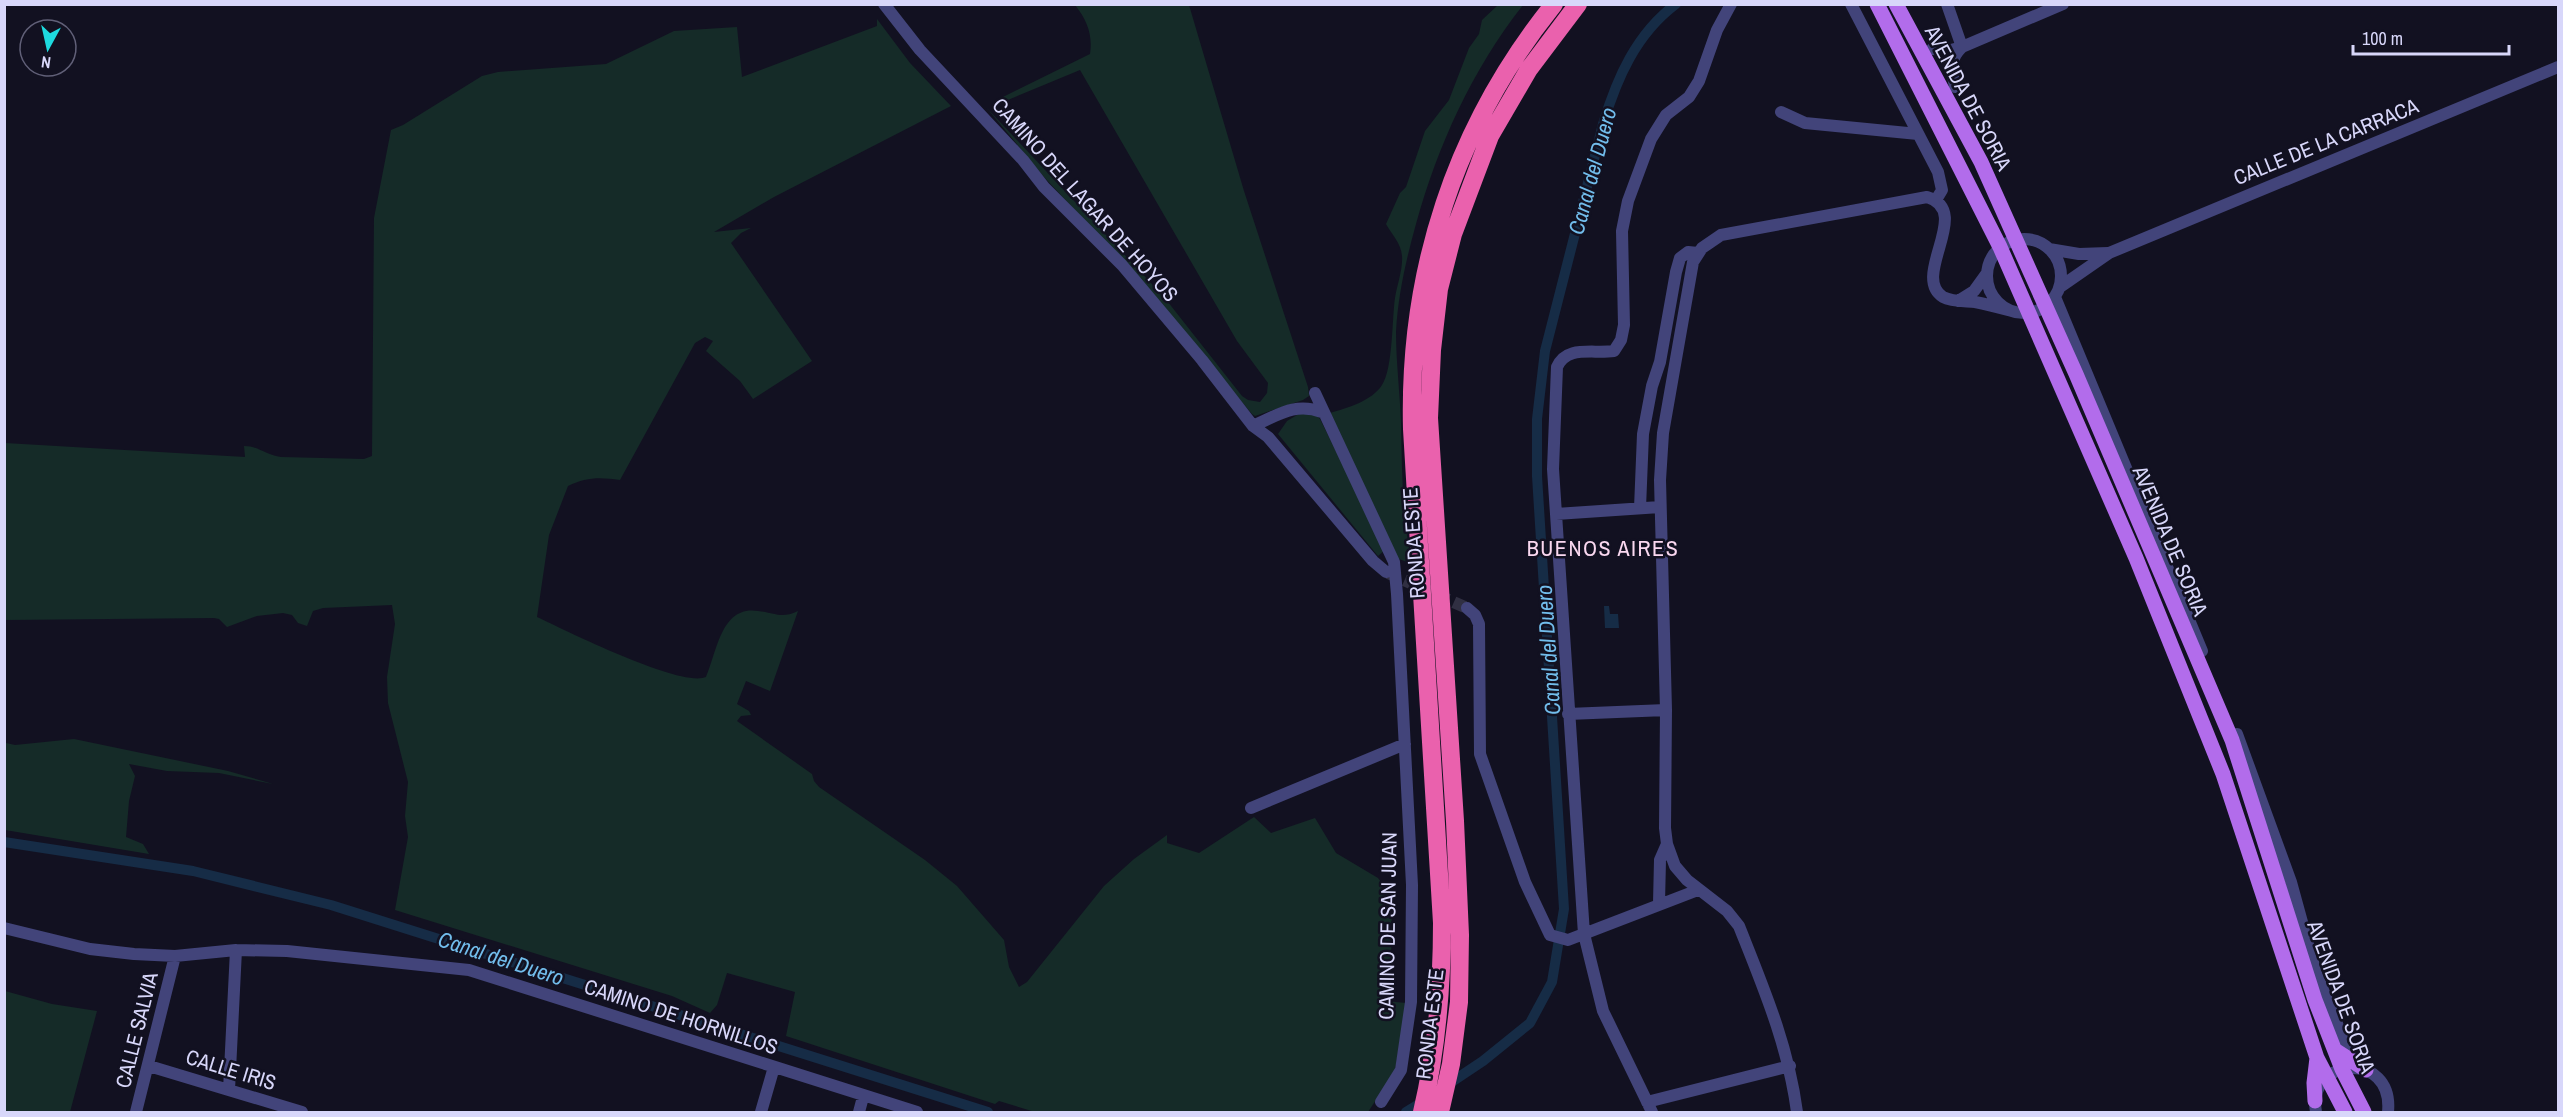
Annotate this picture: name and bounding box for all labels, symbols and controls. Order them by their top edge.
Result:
north arrow [18,18,78,78]
scale bar [2353,18,2509,56]
street label: AVENIDA DE SORIA [1917,19,2019,176]
text: 100 m [2362,26,2403,51]
text: N [40,51,52,74]
street label: CAMINO DEL LAGAR DE HOYOS [986,91,1185,308]
street label: CALLE DE LA CARRACA [2229,91,2423,192]
water label: Canal del Duero [1561,104,1623,238]
street label: AVENIDA DE SORIA [2125,460,2215,621]
street label: RONDA ESTE [1395,487,1432,599]
district label: BUENOS AIRES [1527,533,1679,563]
water label: Canal del Duero [1528,584,1568,716]
street label: CAMINO DE SAN JUAN [1371,832,1404,1020]
street label: AVENIDA DE SORIA [2300,916,2383,1078]
water label: Canal del Duero [434,924,568,992]
street label: RONDA ESTE [1408,967,1451,1081]
street label: CALLE SALVIA [108,968,165,1091]
street label: CAMINO DE HORNILLOS [581,972,782,1062]
street label: CALLE IRIS [183,1042,280,1097]

